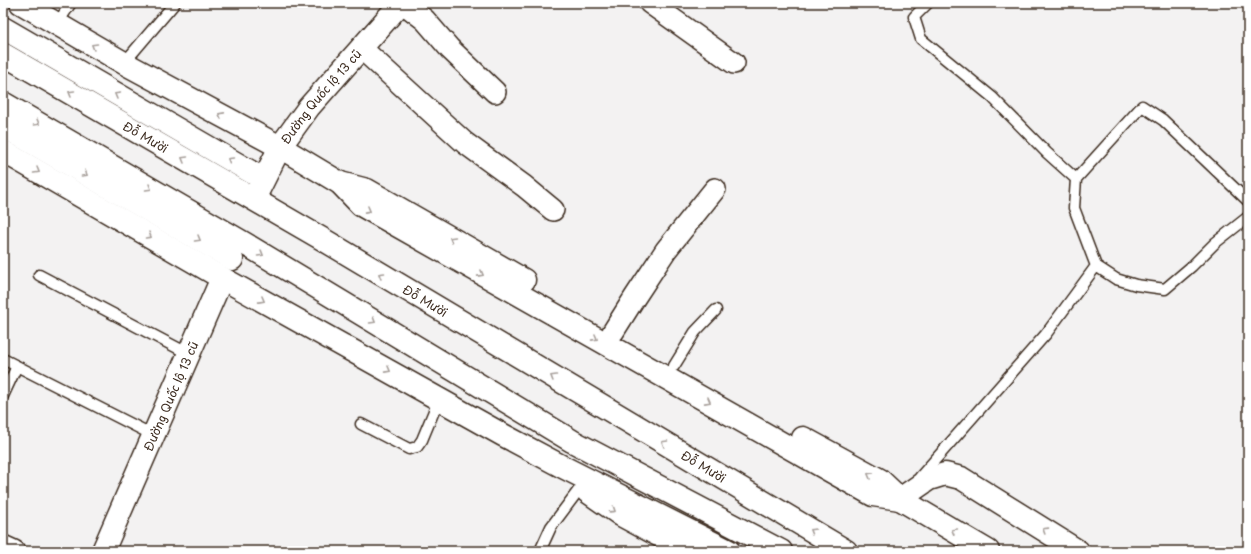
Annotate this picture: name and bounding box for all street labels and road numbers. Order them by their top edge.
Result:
street label: Đường Quốc lộ 13 cũ [276,45,365,147]
street label: Đỗ Mười [120,117,172,157]
street label: Đỗ Mười [400,280,451,321]
street label: Đường Quốc lộ 13 cũ [139,338,202,454]
street label: Đỗ Mười [678,446,730,487]

